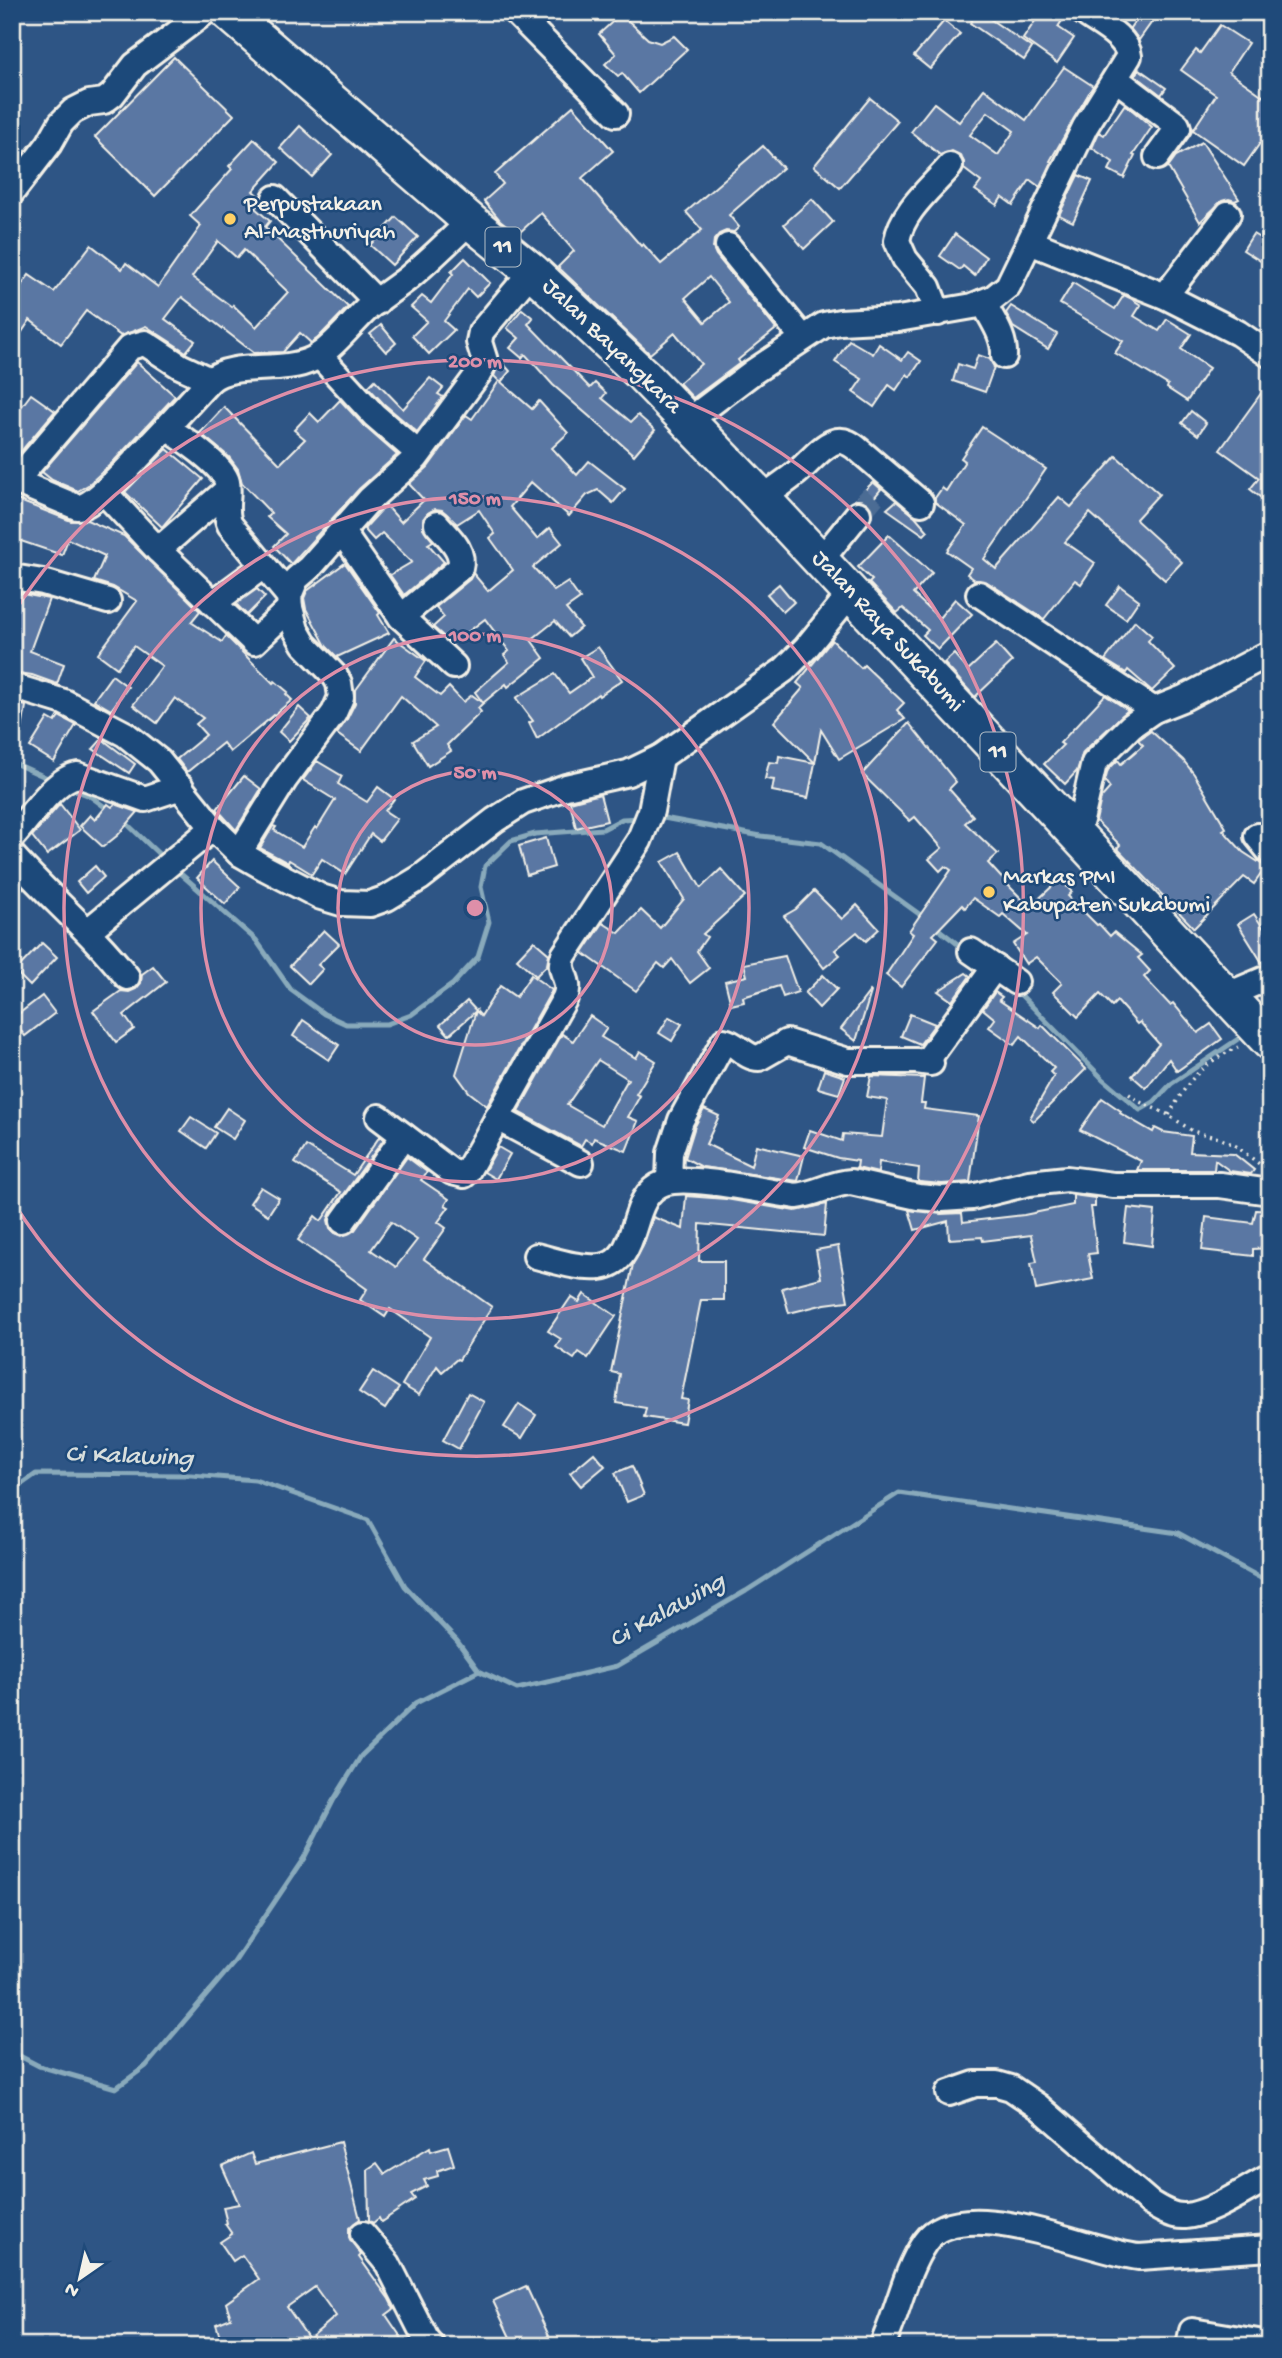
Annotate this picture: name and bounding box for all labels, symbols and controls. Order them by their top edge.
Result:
place label: Perpustakaan Al-Masthuriyah [243,191,396,248]
marker: Perpustakaan Al-Masthuriyah [222,211,238,227]
road number: 11 [486,228,520,266]
street label: Jalan Bayangkara [535,273,688,422]
text: 200 m [448,351,502,376]
text: 150 m [448,488,501,513]
street label: Jalan Raya Sukabumi [804,545,970,719]
text: 100 m [448,625,501,650]
road number: 11 [981,732,1016,772]
text: 50 m [454,762,497,787]
place label: Markas PMI Kabupaten Sukabumi [1003,864,1210,921]
marker: Markas PMI Kabupaten Sukabumi [981,884,997,900]
centre of rings [463,896,487,920]
water label: Ci Kalawing [65,1440,196,1476]
water label: Ci Kalawing [605,1566,733,1657]
north arrow [46,2242,116,2312]
text: N [61,2276,84,2302]

